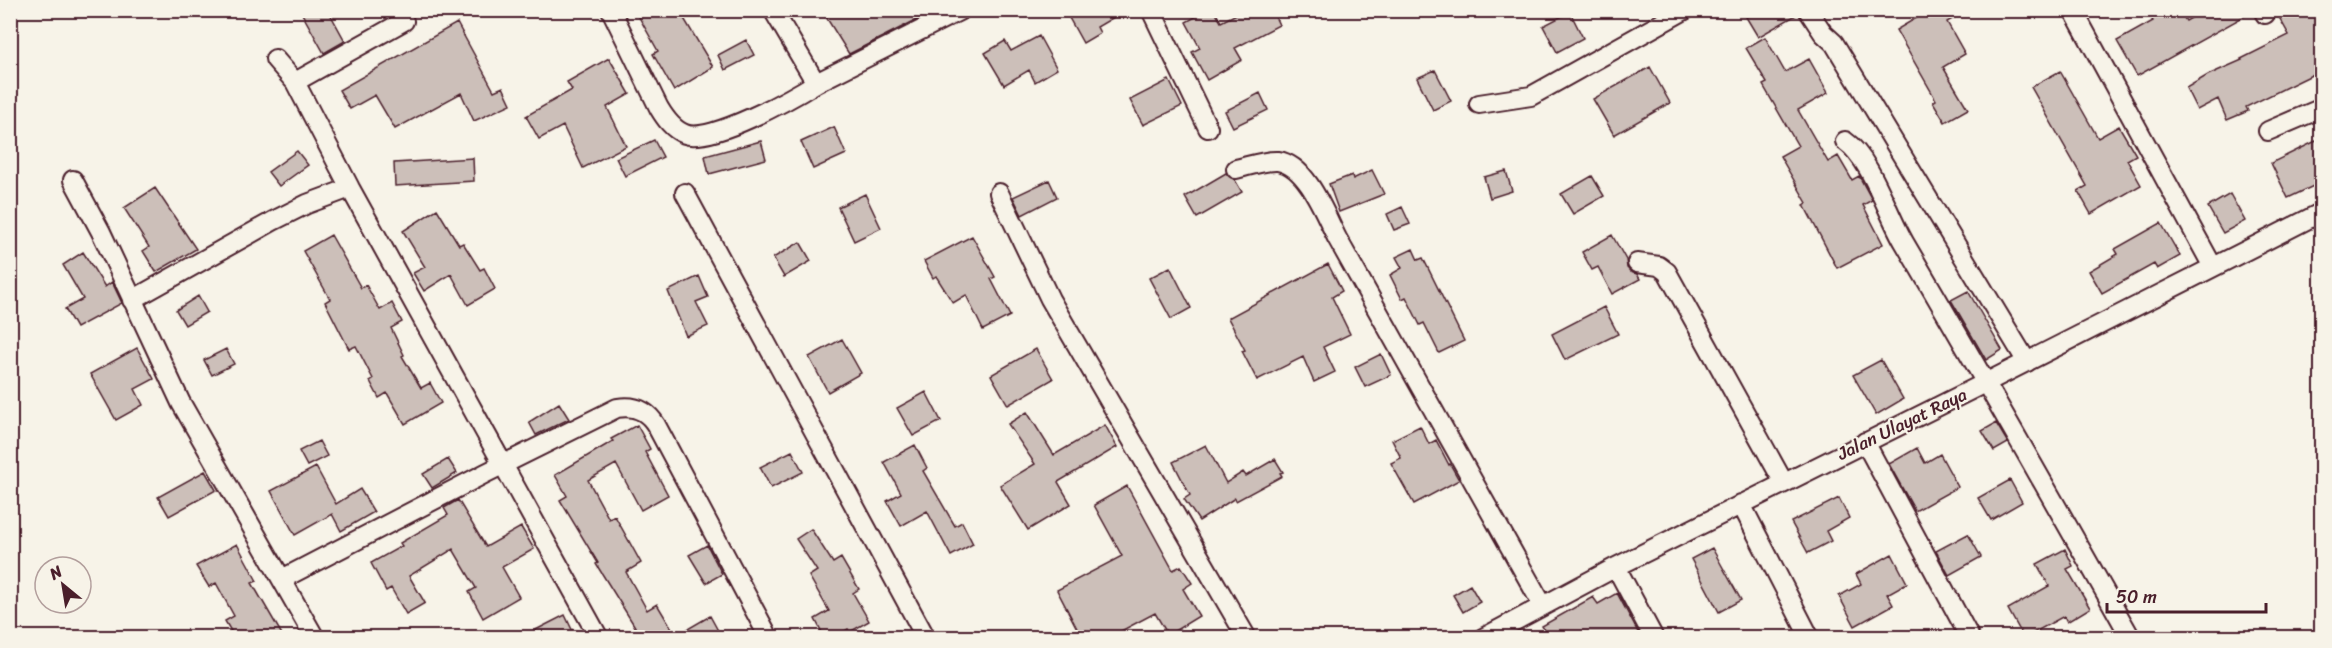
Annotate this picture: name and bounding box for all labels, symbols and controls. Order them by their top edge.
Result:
street label: Jalan Ulayat Raya [1831,379,1972,470]
north arrow [33,555,93,615]
text: N [43,557,69,588]
scale bar [2107,576,2266,614]
text: 50 m [2116,581,2157,613]

